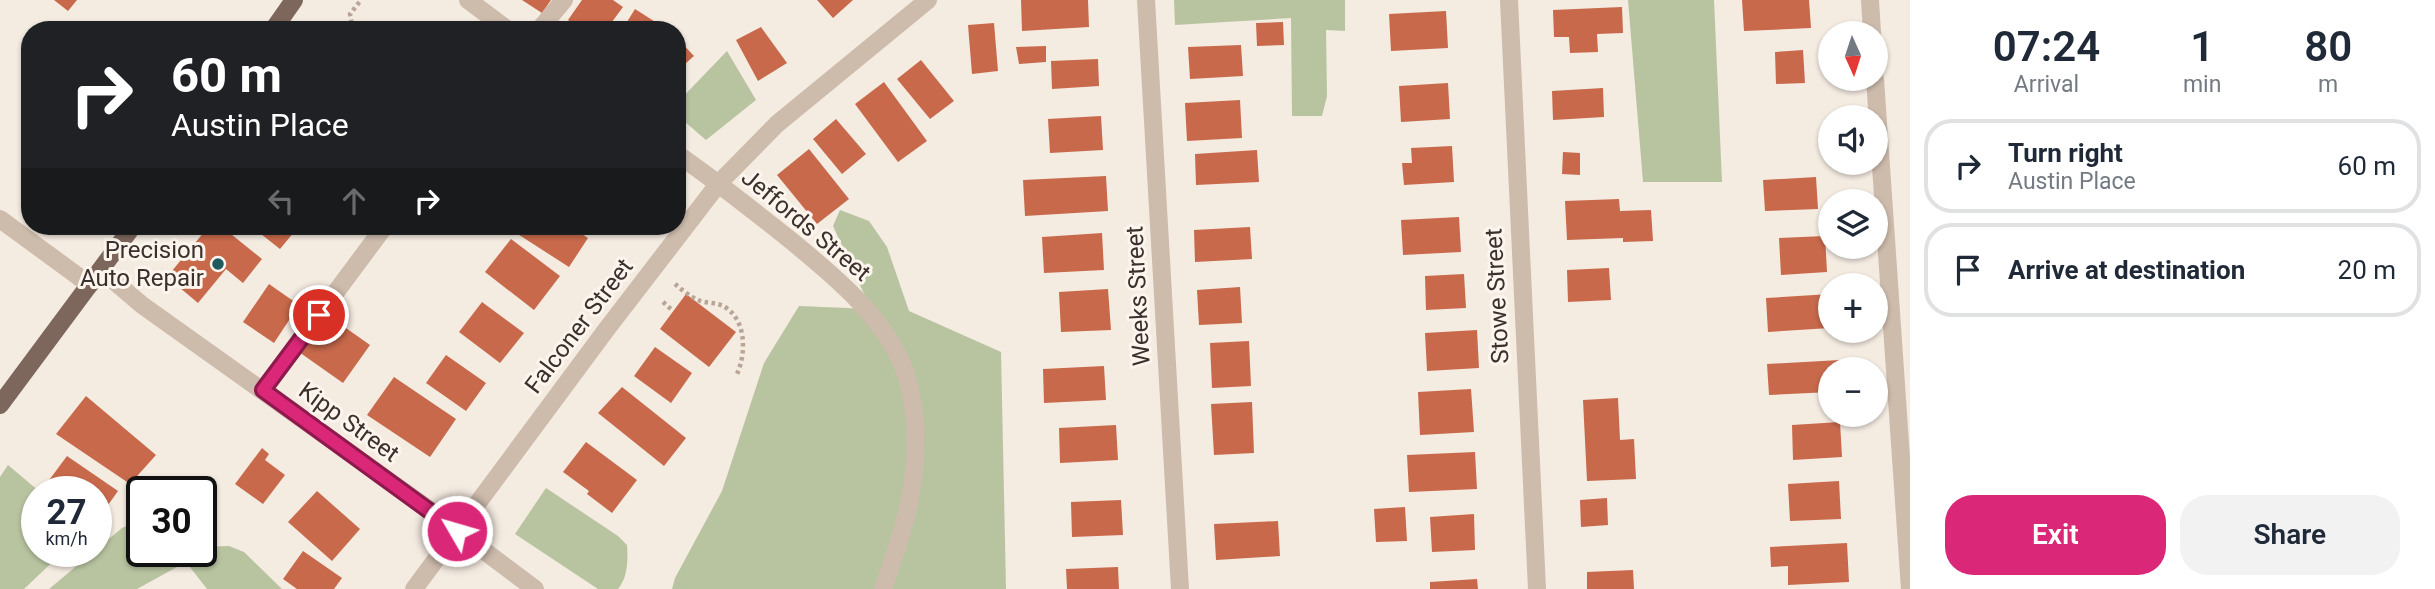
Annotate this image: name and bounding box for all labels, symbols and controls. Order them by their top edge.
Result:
north arrow [1818,21,1888,91]
map controls [1818,21,1888,427]
text: 07:24 [1993,22,2100,71]
text: 1 [2190,22,2214,71]
text: 80 [2304,22,2352,71]
text: 60 m [171,47,282,104]
icon: right [56,49,147,140]
text: Arrival [2014,71,2079,98]
text: min [2183,71,2221,98]
text: m [2318,71,2338,98]
button: sound [1818,105,1888,175]
text: Austin Place [171,106,349,144]
text: Turn right [2008,138,2123,168]
icon: right [1949,147,1987,185]
text: 60 m [2338,151,2396,181]
street label: Jeffords Street [736,163,876,287]
text: Austin Place [2008,168,2136,195]
icon: left [262,182,300,220]
icon: ahead [335,182,373,220]
icon: right [408,182,446,220]
button: layers [1818,189,1888,259]
street label: Weeks Street [1120,225,1156,367]
street label: Stowe Street [1479,227,1515,364]
place label: Precision Auto Repair [80,236,204,292]
icon: arrive [1949,251,1987,289]
street label: Falconer Street [519,253,639,399]
text: Arrive at destination [2008,255,2245,285]
text: 20 m [2338,255,2396,285]
marker: Precision Auto Repair [210,256,226,272]
button: + [1818,273,1888,343]
pin [289,285,349,345]
icon: arrive [300,296,338,334]
button: − [1818,357,1888,427]
street label: Kipp Street [293,376,405,468]
speed limit sign: 30 [126,476,217,567]
text: 27 [46,492,87,533]
position arrow [420,494,494,568]
button: Exit [1945,495,2166,575]
button: Share [2180,495,2400,575]
text: km/h [45,528,88,549]

